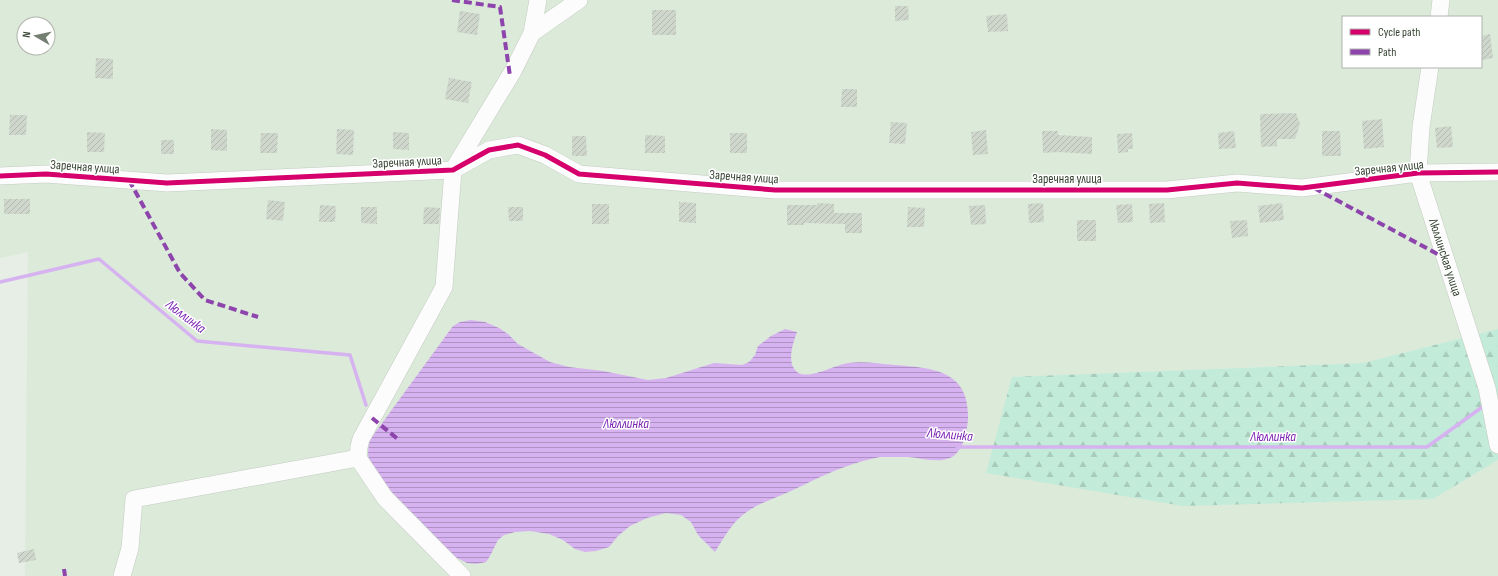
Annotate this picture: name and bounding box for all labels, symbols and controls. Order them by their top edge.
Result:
north arrow [16,16,56,56]
legend [1342,16,1482,68]
text: Cycle path [1378,25,1420,40]
text: N [20,30,34,38]
text: Path [1378,45,1396,60]
street label: Заречная улица [372,152,442,172]
street label: Заречная улица [1354,156,1425,180]
street label: Заречная улица [50,157,120,177]
street label: Заречная улица [709,167,779,187]
street label: Заречная улица [1032,171,1102,187]
street label: Люллинская улица [1425,216,1465,298]
water label: Люллинка [162,295,209,337]
water label: Люллинка [602,415,649,432]
water label: Люллинка [925,424,974,445]
water label: Люллинка [1249,428,1296,445]

